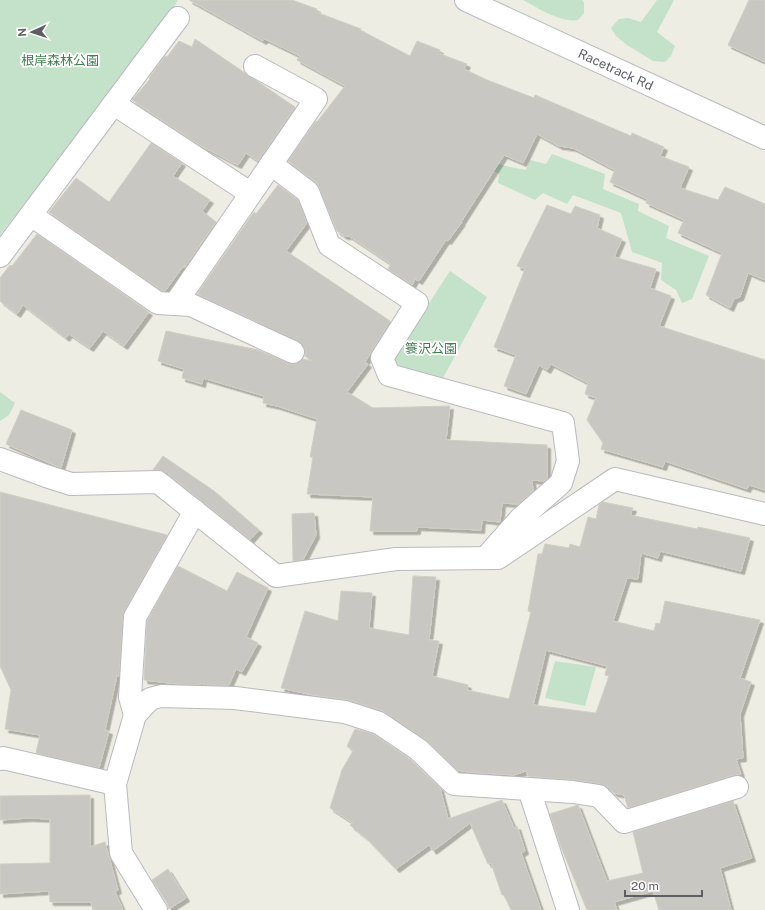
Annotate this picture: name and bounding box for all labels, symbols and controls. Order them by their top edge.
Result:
north arrow [12,12,52,52]
text: N [16,28,28,37]
street label: Racetrack Rd [576,46,655,93]
park label: 根岸森林公園 [21,53,99,68]
park label: 簑沢公園 [405,341,457,356]
scale bar [625,872,702,898]
text: 20 m [631,879,659,893]

